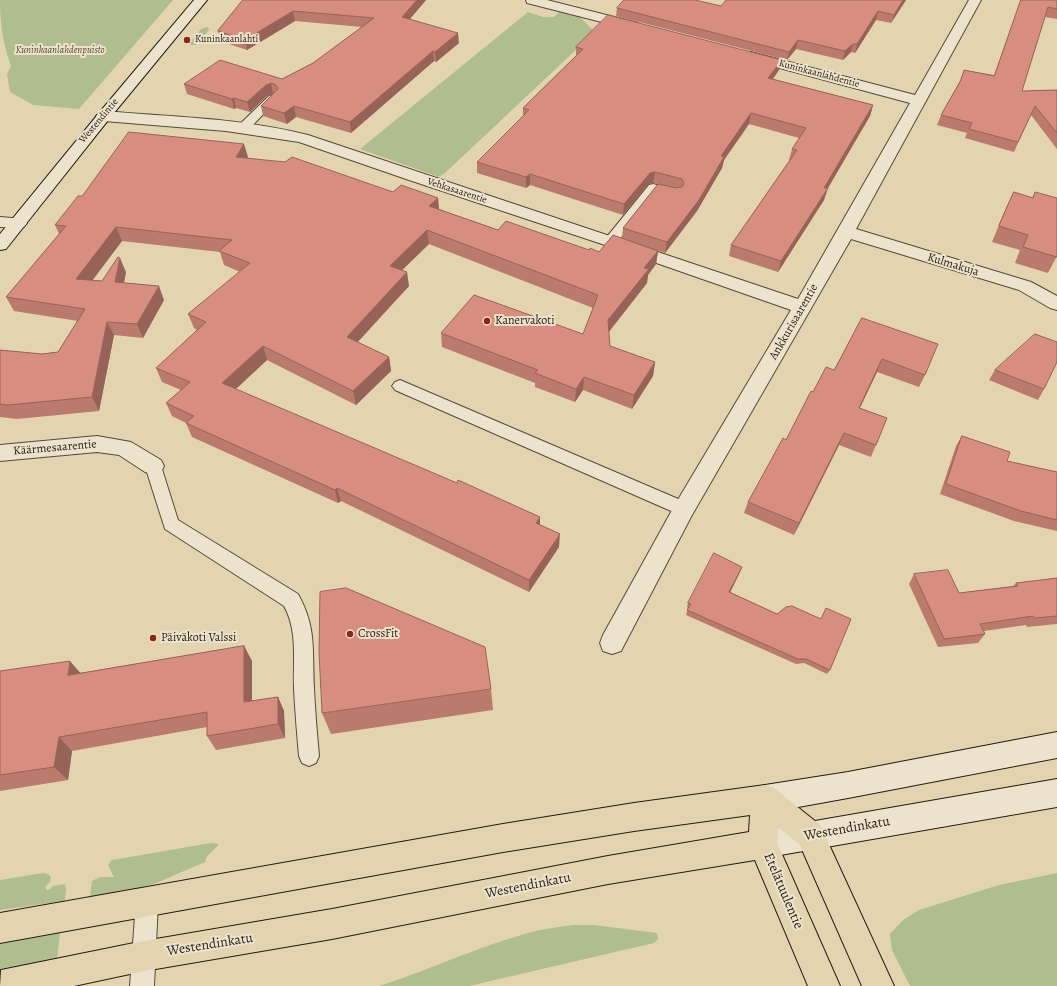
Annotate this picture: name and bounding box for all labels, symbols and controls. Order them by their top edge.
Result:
place label: Kuninkaanlahti [195,34,258,46]
marker: Kuninkaanlahti [182,35,192,45]
park label: Kuninkaanlahdenpuisto [15,45,105,57]
street label: Kuninkaanlahdentie [777,57,861,91]
street label: Westendintie [77,96,121,146]
street label: Vehkasaarentie [426,176,488,206]
street label: Kulmakuja [925,250,981,280]
street label: Ankkurisaarentie [767,282,821,362]
place label: Kanervakoti [495,314,555,328]
marker: Kanervakoti [482,316,492,326]
street label: Käärmesaarentie [13,437,97,459]
place label: CrossFit [358,627,398,641]
marker: CrossFit [345,629,355,639]
place label: Päiväkoti Valssi [161,631,236,645]
marker: Päiväkoti Valssi [148,633,158,643]
street label: Westendinkatu [803,813,891,845]
street label: Etelätuulentie [759,850,807,932]
street label: Westendinkatu [484,869,572,903]
street label: Westendinkatu [166,930,254,960]

